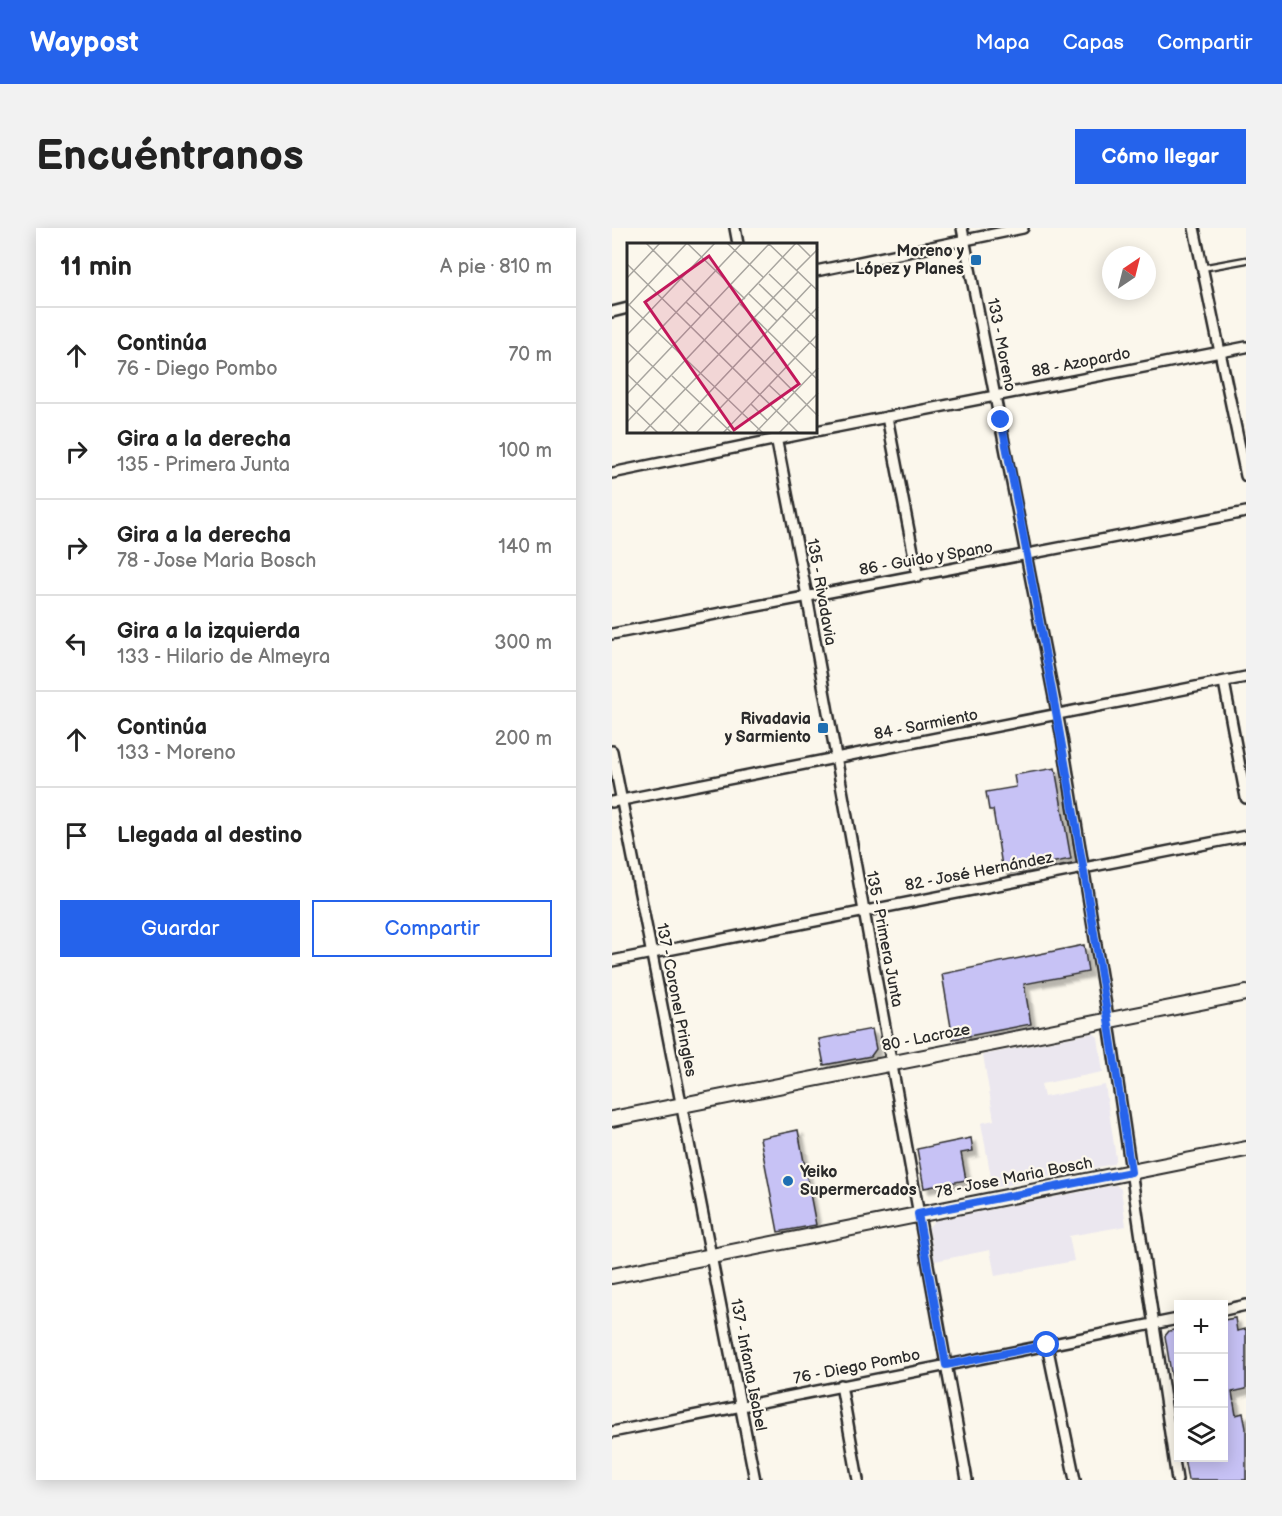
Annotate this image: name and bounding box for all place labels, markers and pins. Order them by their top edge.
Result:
place label: Moreno y López y Planes [855,242,965,279]
marker: Moreno y López y Planes [969,253,983,267]
place label: Rivadavia y Sarmiento [725,710,811,747]
marker: Rivadavia y Sarmiento [816,721,830,735]
place label: Yeiko Supermercados [800,1163,917,1200]
marker: Yeiko Supermercados [781,1174,795,1188]

